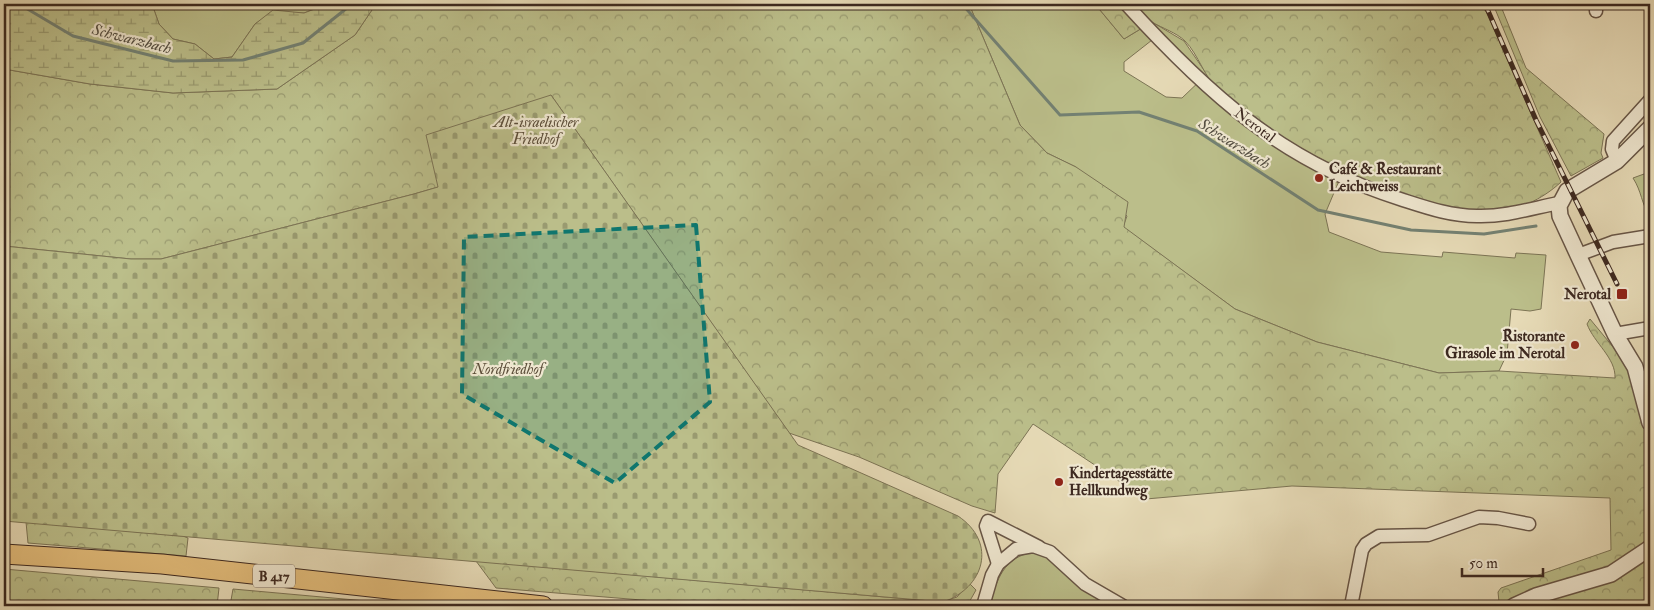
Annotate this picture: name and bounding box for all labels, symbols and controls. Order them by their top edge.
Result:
water label: Schwarzbach [89,19,174,58]
street label: Nerotal [1230,104,1279,147]
park label: Alt-israelischer Friedhof [492,113,580,149]
water label: Schwarzbach [1194,113,1274,174]
place label: Café & Restaurant Leichtweiss [1329,160,1441,196]
marker: Café & Restaurant Leichtweiss [1313,172,1325,184]
place label: Nerotal [1563,285,1611,304]
marker: Nerotal [1615,287,1629,301]
place label: Ristorante Girasole im Nerotal [1445,327,1566,363]
marker: Ristorante Girasole im Nerotal [1569,339,1581,351]
park label: Nordfriedhof [472,360,547,379]
place label: Kindertagesstätte Hellkundweg [1069,464,1173,501]
marker: Kindertagesstätte Hellkundweg [1053,476,1065,488]
scale bar [1462,545,1543,577]
text: 50 m [1469,554,1498,573]
road number: B 417 [253,564,295,588]

